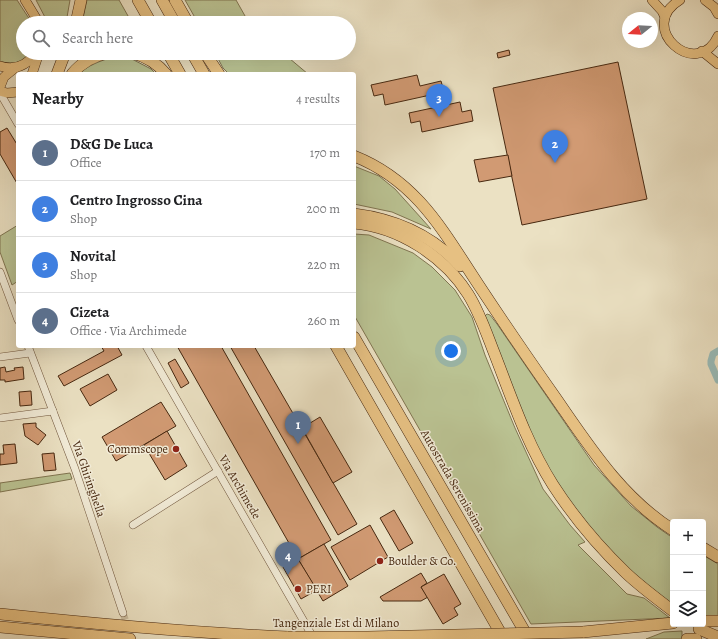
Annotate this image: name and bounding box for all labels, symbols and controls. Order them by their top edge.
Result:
north arrow [622,12,658,48]
search box [16,16,356,60]
icon: search [30,27,52,49]
text: Search here [62,28,133,48]
pin: 3 [426,84,452,117]
text: Nearby [32,87,83,110]
text: 4 results [296,90,340,107]
pin: 2 [542,130,568,163]
text: D&G De Luca [70,134,153,154]
text: 1 [43,144,47,161]
text: 170 m [310,144,340,161]
text: Office [70,154,102,171]
text: Centro Ingrosso Cina [70,190,203,210]
text: 2 [42,200,48,217]
text: 200 m [307,200,340,217]
text: Shop [70,210,97,227]
text: Novital [70,246,116,266]
text: 3 [42,256,48,273]
text: 220 m [307,256,340,273]
text: Shop [70,266,97,283]
text: Cizeta [70,302,109,322]
text: 4 [42,312,48,329]
text: 260 m [307,312,340,329]
text: Office · Via Archimede [70,322,187,339]
your location [441,341,461,361]
pin: 1 [285,411,311,444]
street label: Autostrada Serenissima [416,426,489,536]
street label: Via Ghiringhella [68,438,110,520]
place label: Commscope [107,441,168,457]
marker: Commscope [171,444,181,454]
street label: Via Archimede [215,451,265,522]
map controls [670,519,706,627]
button: + [670,519,706,555]
pin: 4 [275,542,301,575]
place label: Boulder & Co. [388,553,456,569]
button: − [670,555,706,591]
marker: Boulder & Co. [375,556,385,566]
place label: PERI [306,581,331,597]
marker: PERI [293,584,303,594]
button: layers [670,591,706,627]
street label: Tangenziale Est di Milano [273,615,399,631]

